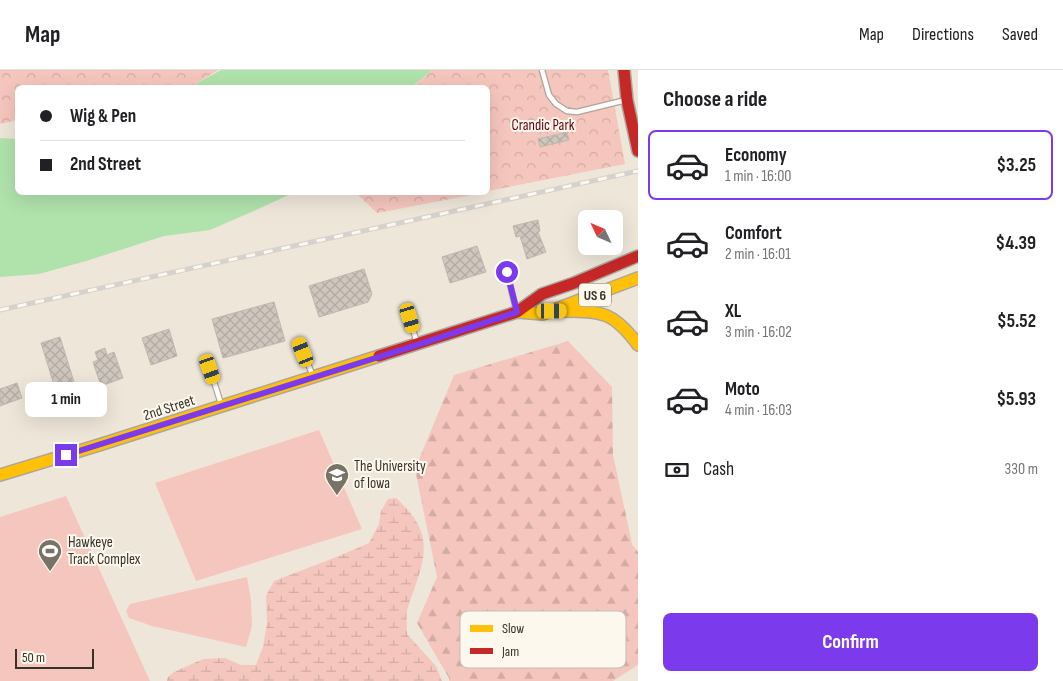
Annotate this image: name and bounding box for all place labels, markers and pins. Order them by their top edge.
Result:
place label: The University of Iowa [354,457,426,493]
school or university icon: The University of Iowa [324,462,350,496]
place label: Hawkeye Track Complex [68,533,141,569]
sports icon: Hawkeye Track Complex [37,538,63,572]

